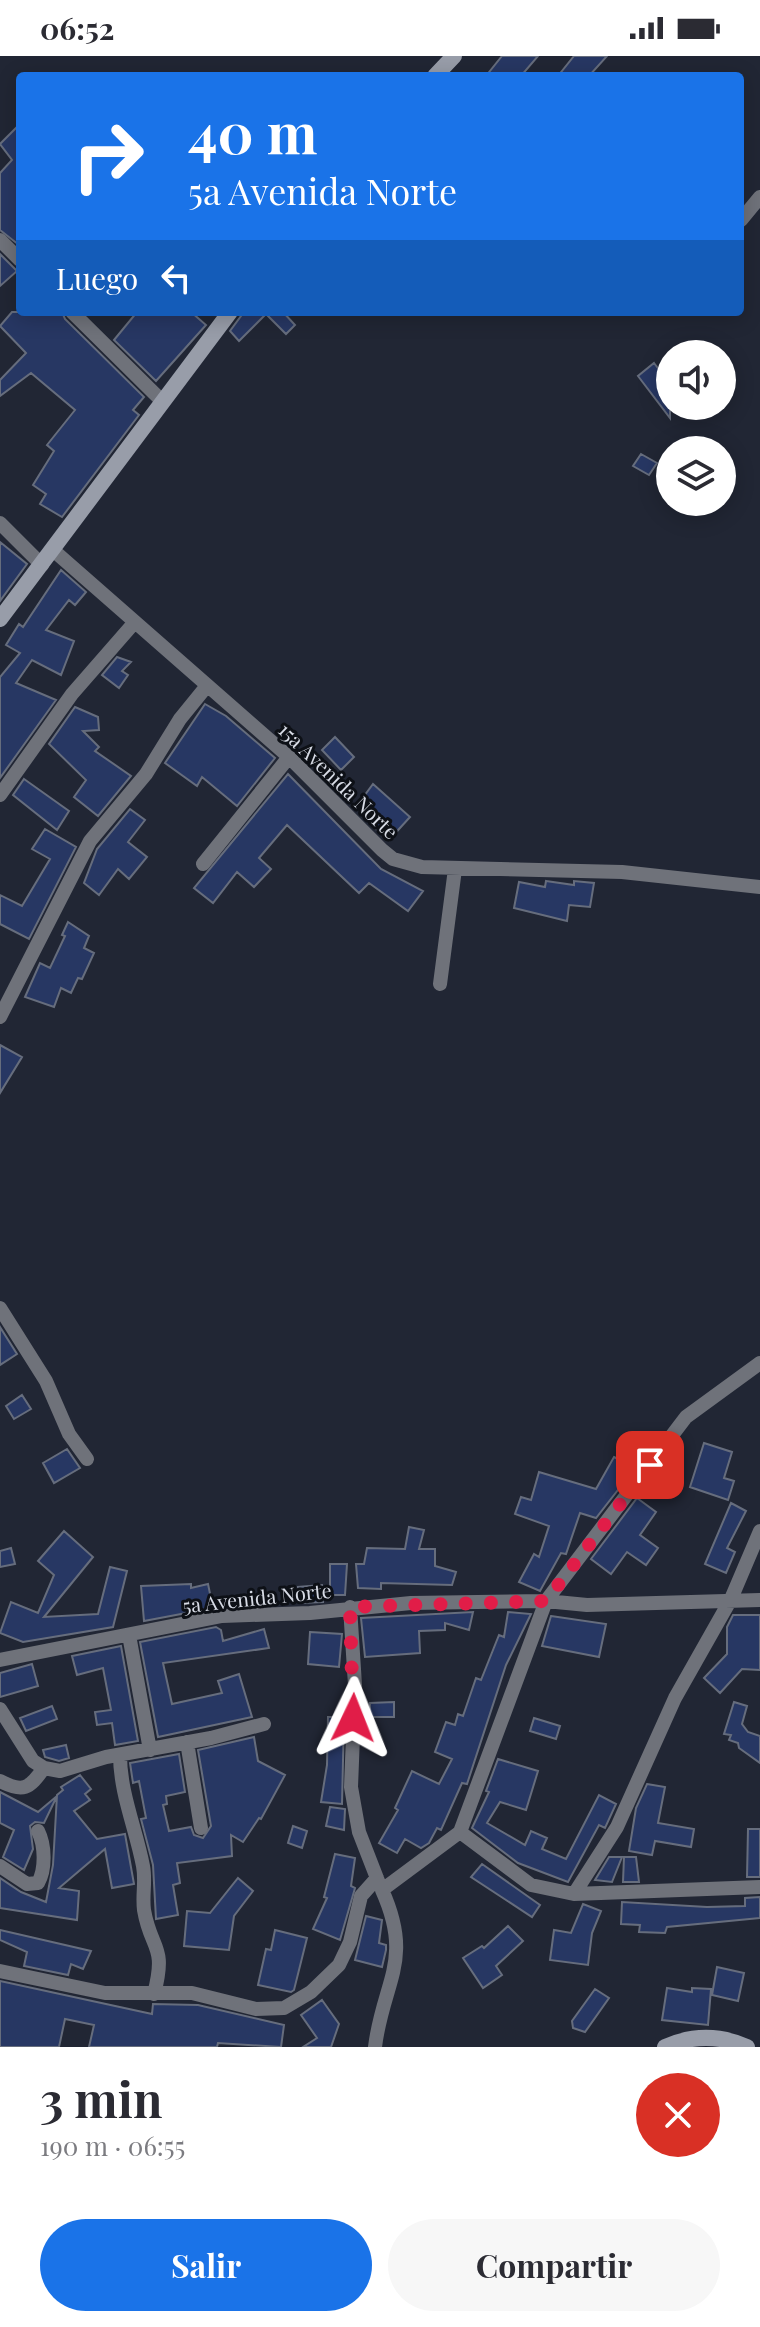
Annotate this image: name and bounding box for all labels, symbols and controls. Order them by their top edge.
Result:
text: 06:52 [40,8,114,48]
text: 40 m [188,94,317,169]
icon: right [56,104,160,208]
text: 5a Avenida Norte [188,166,457,214]
icon: left [154,256,198,300]
text: Luego [56,258,138,298]
map controls [656,340,736,516]
button: sound [656,340,736,420]
button: layers [656,436,736,516]
street label: 15a Avenida Norte [273,716,405,844]
pin [616,1431,684,1499]
icon: arrive [628,1443,672,1487]
street label: 5a Avenida Norte [181,1576,333,1618]
position arrow [311,1676,395,1760]
text: 3 min [40,2066,162,2130]
button: close [636,2073,720,2157]
text: 190 m · 06:55 [40,2128,185,2163]
button: Salir [40,2219,372,2311]
button: Compartir [388,2219,720,2311]

